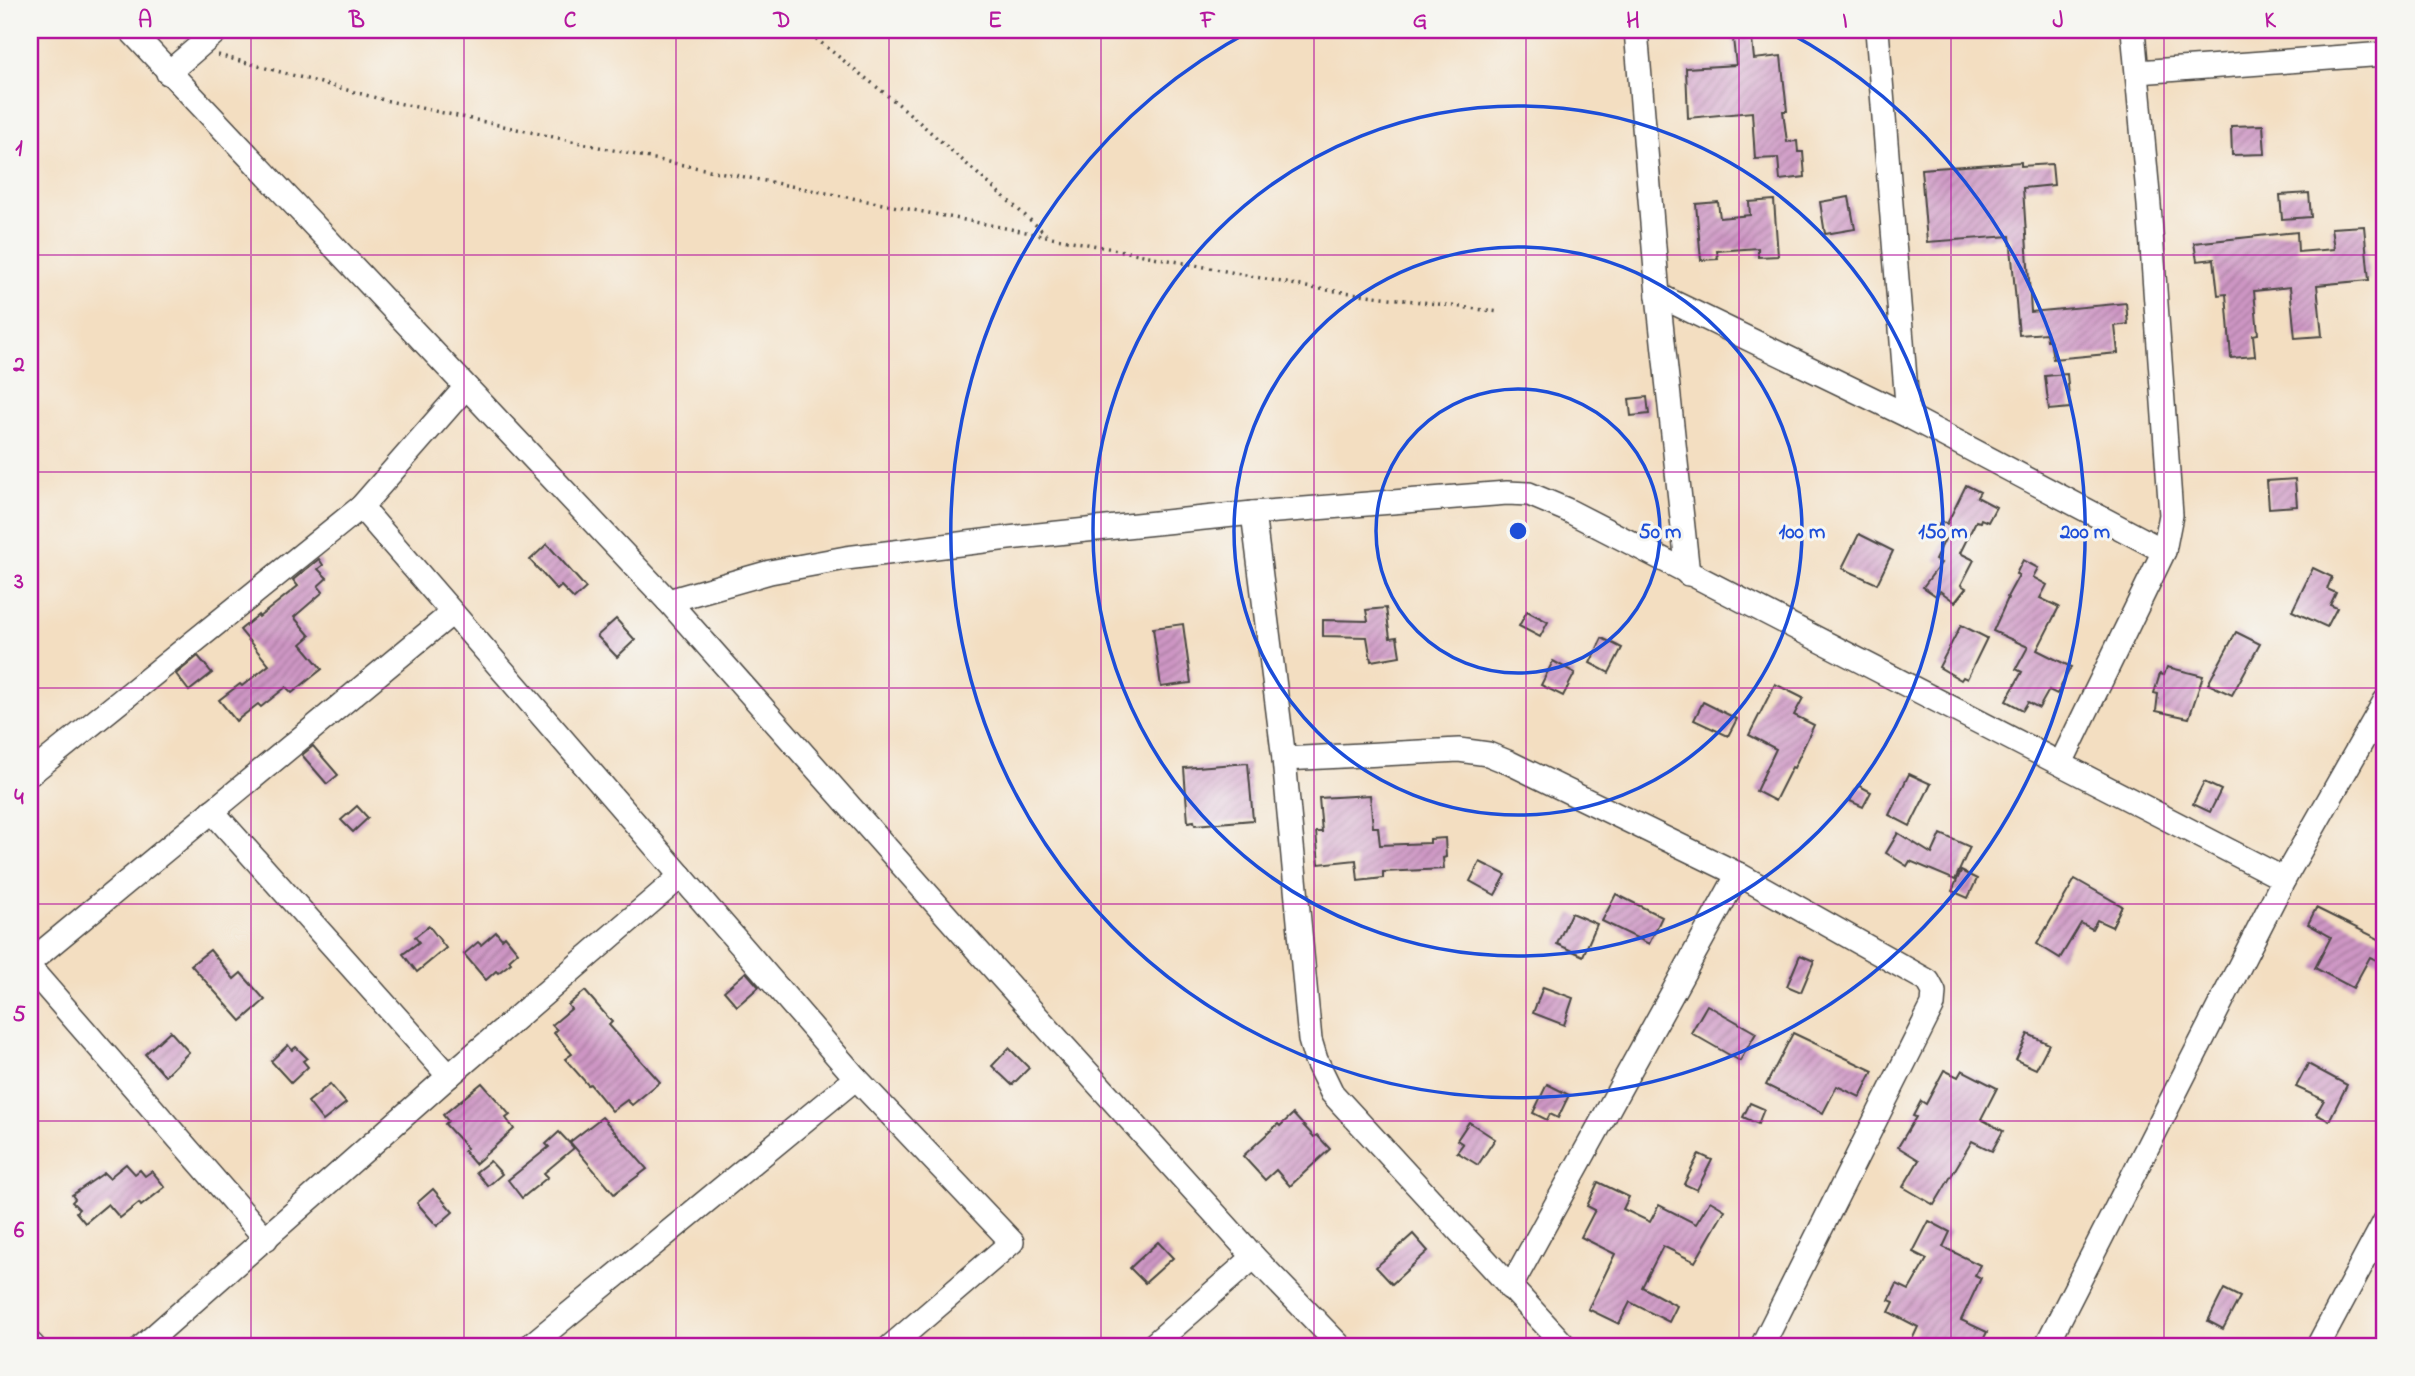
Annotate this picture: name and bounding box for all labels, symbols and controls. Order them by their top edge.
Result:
text: A [138,5,152,38]
text: B [348,5,365,38]
text: C [564,5,577,38]
text: D [773,5,790,38]
text: E [988,5,1002,38]
text: F [1200,5,1216,38]
text: G [1413,5,1427,38]
text: H [1626,5,1640,38]
text: I [1842,5,1848,38]
text: J [2052,5,2064,38]
text: K [2264,5,2276,38]
text: 1 [15,133,23,166]
text: 2 [12,349,25,382]
text: 50 m [1639,518,1681,548]
text: 100 m [1779,518,1825,548]
text: 150 m [1918,518,1968,548]
text: 200 m [2059,518,2110,548]
centre of rings [1506,519,1530,543]
text: 3 [13,566,24,599]
text: 4 [14,782,24,815]
text: 5 [12,999,26,1032]
text: 6 [14,1215,25,1248]

